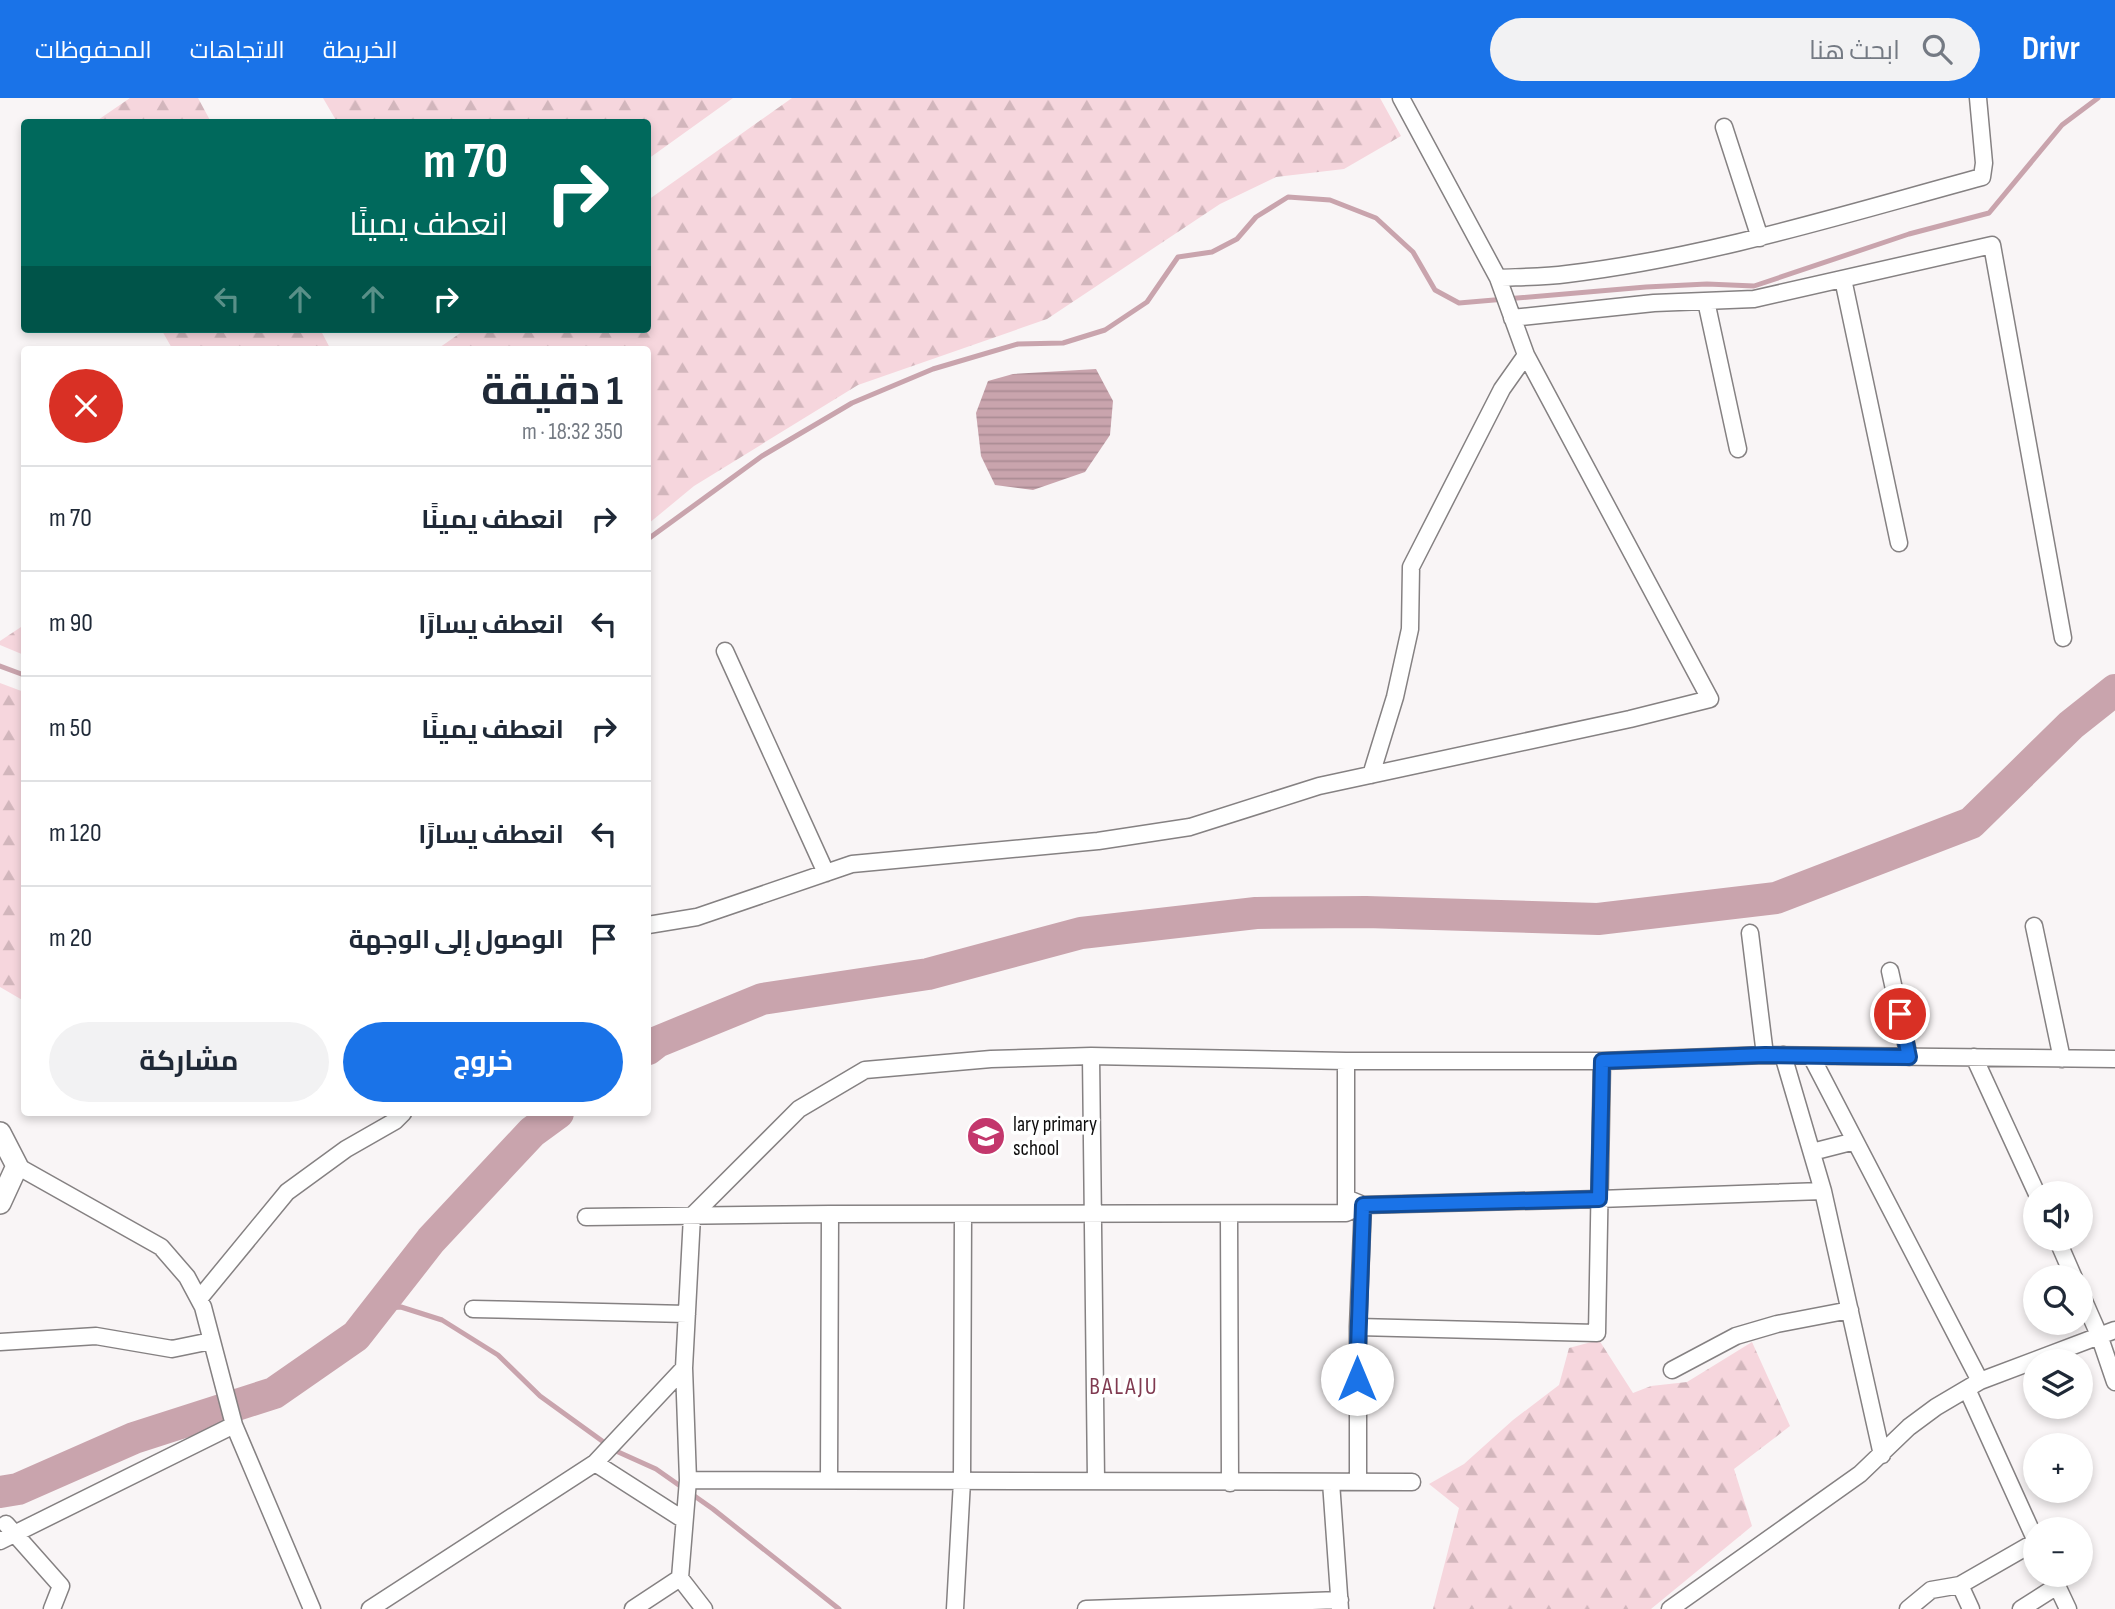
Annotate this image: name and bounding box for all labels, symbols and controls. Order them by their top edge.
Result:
search box [1490,18,1980,81]
text: Drivr [2022,29,2080,69]
icon: search [1918,30,1956,68]
text: المحفوظات [35,36,152,65]
text: الاتجاهات [190,36,285,65]
text: الخريطة [323,36,398,65]
text: ابحث هنا [1809,36,1900,67]
text: 70 m [423,133,508,192]
icon: right [532,147,623,238]
text: انعطف يمينًا [349,206,508,245]
icon: left [208,280,246,318]
icon: ahead [281,280,319,318]
icon: ahead [354,280,392,318]
icon: right [427,280,465,318]
text: 1 دقيقة [481,366,623,417]
button: close [49,369,123,443]
text: 350 m · 18:32 [522,418,623,446]
icon: right [585,500,623,538]
text: 70 m [49,503,92,534]
text: انعطف يمينًا [421,505,564,536]
icon: left [585,605,623,643]
text: 90 m [49,608,93,639]
text: انعطف يسارًا [418,610,564,641]
icon: right [585,710,623,748]
text: 50 m [49,713,92,744]
text: انعطف يمينًا [421,715,564,746]
icon: left [585,815,623,853]
text: 120 m [49,818,102,849]
text: انعطف يسارًا [418,820,564,851]
icon: arrive [585,920,623,958]
text: 20 m [49,923,92,954]
text: الوصول إلى الوجهة [349,925,564,956]
pin [1870,984,1930,1044]
icon: arrive [1881,995,1919,1033]
button: مشاركة [49,1022,329,1102]
button: خروج [343,1022,623,1102]
place label: lary primary school [1013,1112,1097,1161]
school or university icon: lary primary school [965,1115,1007,1157]
map controls [2023,1181,2093,1587]
button: sound [2023,1181,2093,1251]
button: search [2023,1265,2093,1335]
position arrow [1320,1342,1394,1416]
button: layers [2023,1349,2093,1419]
district label: BALAJU [1089,1372,1159,1401]
button: + [2023,1433,2093,1503]
button: − [2023,1517,2093,1587]

